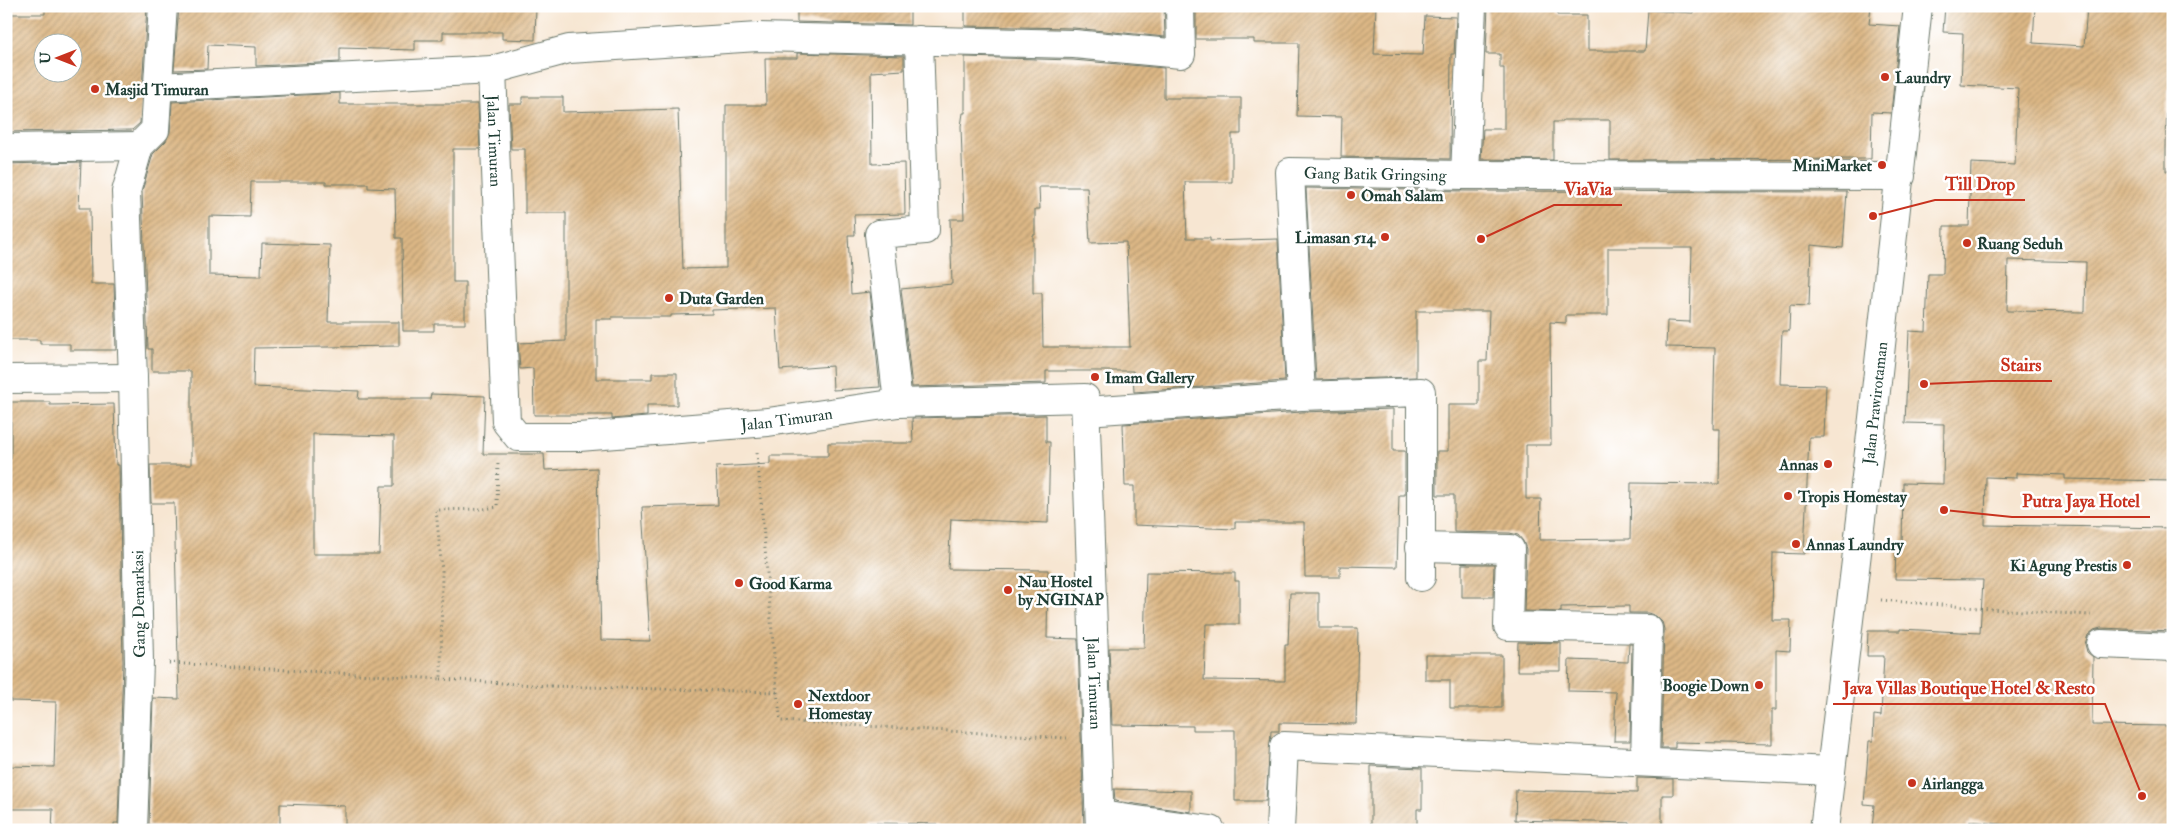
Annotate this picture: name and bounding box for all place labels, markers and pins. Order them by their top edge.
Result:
place label: Laundry [1895,68,1951,89]
marker: Laundry [1879,71,1891,83]
place label: Masjid Timuran [104,80,210,100]
marker: Masjid Timuran [89,83,101,95]
place label: MiniMarket [1792,156,1873,176]
marker: MiniMarket [1876,159,1888,171]
callout: Till Drop [1935,167,2025,200]
callout: ViaVia [1554,172,1622,205]
place label: Omah Salam [1361,186,1444,206]
marker: Omah Salam [1345,189,1357,201]
place label: Limasan 514 [1295,228,1376,248]
marker: Limasan 514 [1379,231,1391,243]
place label: Ruang Seduh [1977,234,2063,255]
marker: Ruang Seduh [1961,237,1973,249]
place label: Duta Garden [679,289,765,309]
marker: Duta Garden [663,292,675,304]
callout: Stairs [1991,348,2052,381]
place label: Imam Gallery [1105,368,1195,389]
marker: Imam Gallery [1089,371,1101,383]
place label: Annas [1778,455,1819,475]
marker: Annas [1822,458,1834,470]
callout: Putra Jaya Hotel [2012,484,2150,517]
place label: Tropis Homestay [1797,487,1908,508]
marker: Tropis Homestay [1782,490,1794,502]
place label: Annas Laundry [1805,535,1905,556]
marker: Annas Laundry [1790,538,1802,550]
place label: Ki Agung Prestis [2010,556,2118,577]
marker: Ki Agung Prestis [2121,559,2133,571]
place label: Nau Hostel by NGINAP [1017,572,1104,611]
place label: Good Karma [749,574,832,594]
marker: Good Karma [733,577,745,589]
marker: Nau Hostel by NGINAP [1002,584,1014,596]
callout: Java Villas Boutique Hotel & Resto [1833,671,2105,704]
place label: Boogie Down [1662,676,1750,697]
marker: Boogie Down [1753,679,1765,691]
place label: Nextdoor Homestay [807,686,873,725]
marker: Nextdoor Homestay [792,698,804,710]
place label: Airlangga [1921,774,1984,795]
marker: Airlangga [1906,777,1918,789]

